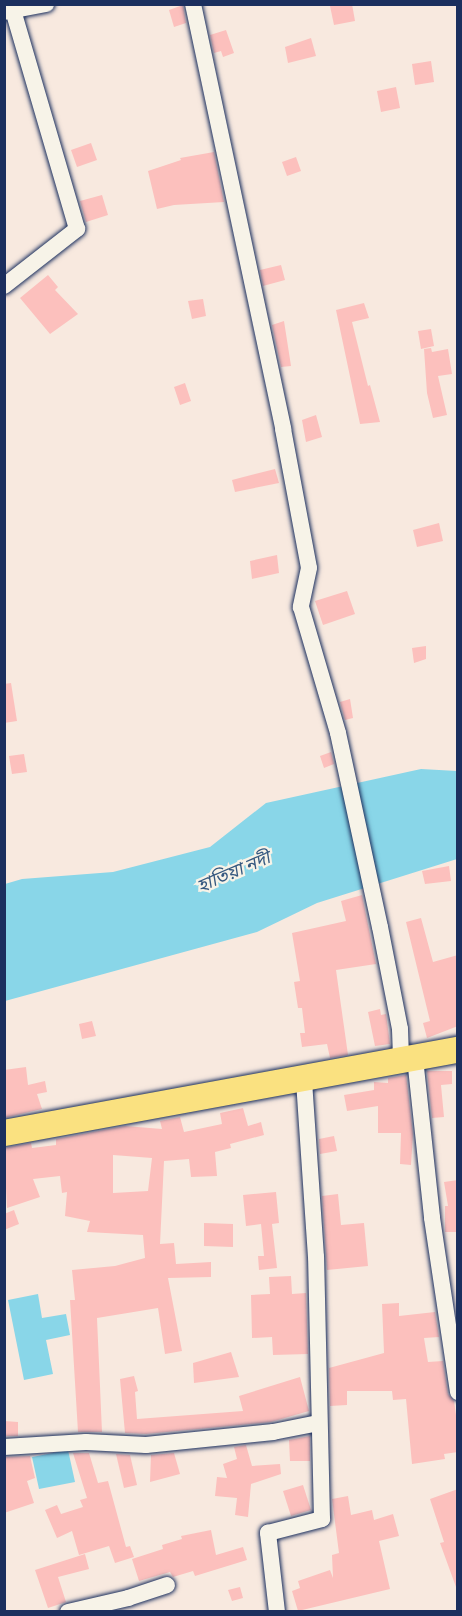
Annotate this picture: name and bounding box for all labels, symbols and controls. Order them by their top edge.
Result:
water label: হাতিয়া নদী [194,848,274,898]

